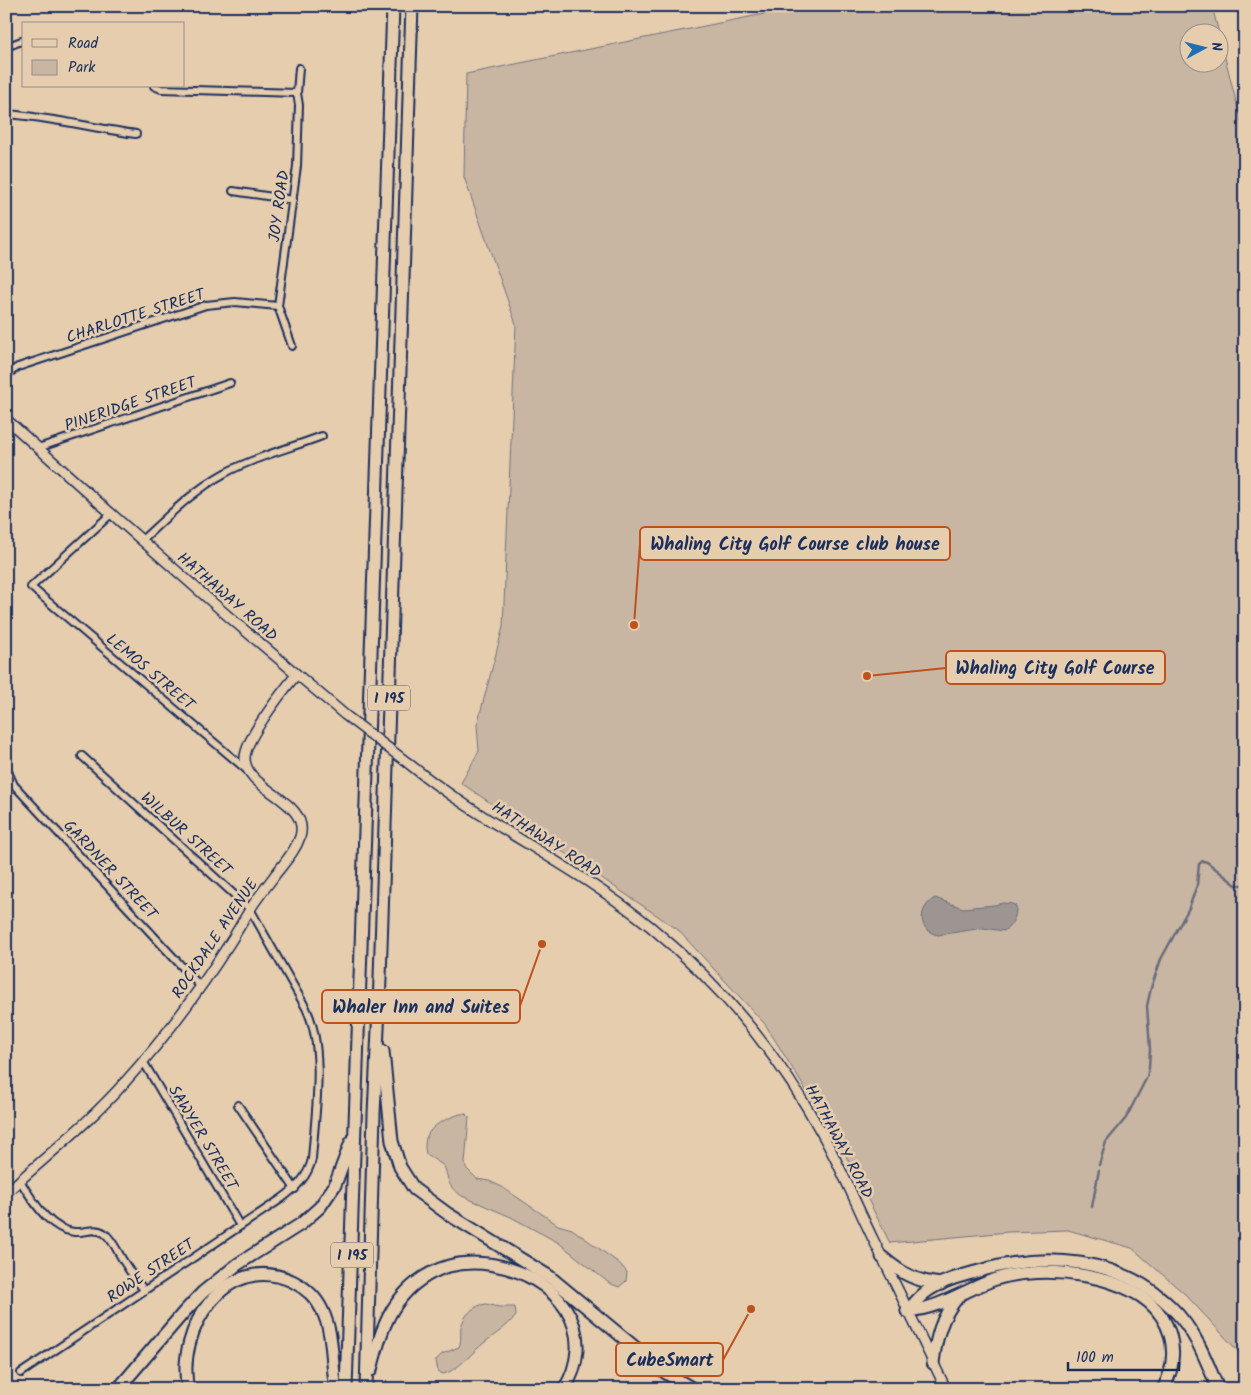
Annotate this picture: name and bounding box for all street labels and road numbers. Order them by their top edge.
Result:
street label: JOY ROAD [262,169,297,244]
street label: CHARLOTTE STREET [63,282,209,351]
street label: PINERIDGE STREET [61,370,201,439]
street label: HATHAWAY ROAD [171,546,283,648]
street label: LEMOS STREET [100,628,201,718]
road number: I 195 [368,686,410,710]
street label: WILBUR STREET [135,786,238,883]
street label: HATHAWAY ROAD [486,795,606,885]
street label: GARDNER STREET [57,814,164,927]
street label: ROCKDALE AVENUE [166,873,265,1004]
street label: SAWYER STREET [161,1080,245,1196]
street label: HATHAWAY ROAD [798,1080,879,1203]
street label: ROWE STREET [102,1232,201,1310]
road number: I 195 [331,1242,373,1268]

